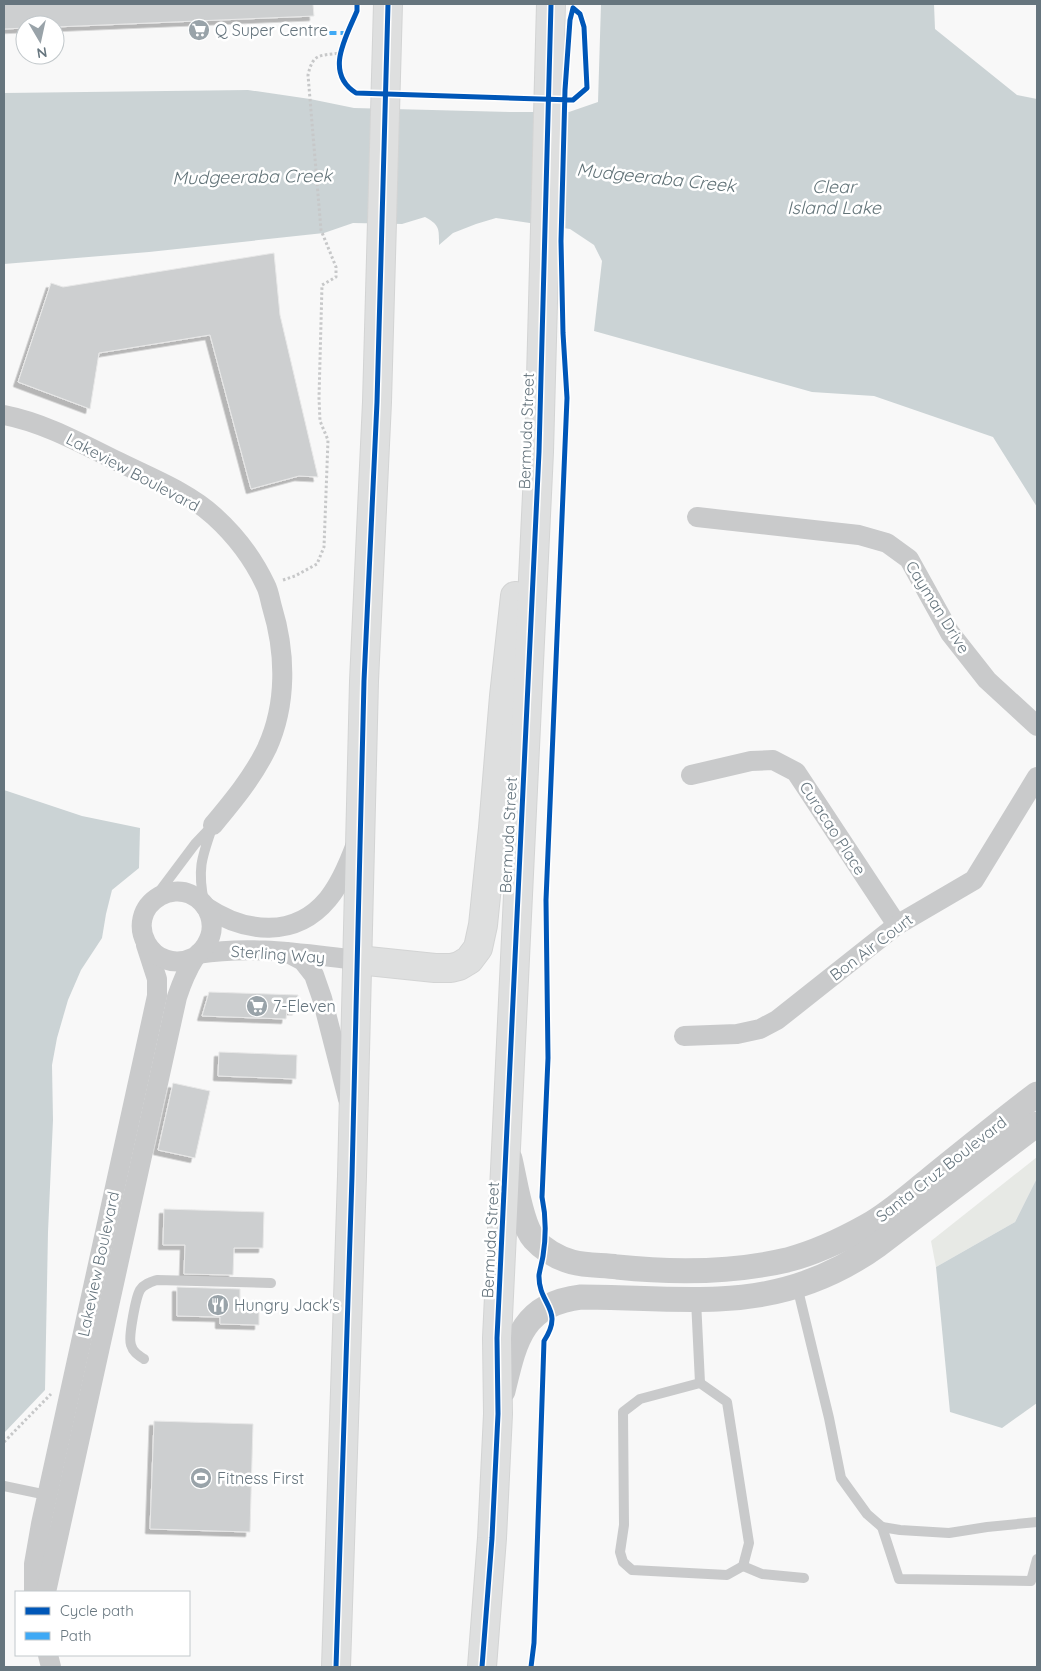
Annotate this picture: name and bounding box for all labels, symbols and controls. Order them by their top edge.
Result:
north arrow [15,15,65,65]
supermarket icon: Q Super Centre [187,18,211,42]
place label: Q Super Centre [215,20,328,40]
text: N [36,43,49,63]
water label: Mudgeeraba Creek [575,158,738,197]
water label: Mudgeeraba Creek [172,164,333,189]
water label: Clear Island Lake [787,175,882,219]
street label: Bermuda Street [514,372,538,490]
street label: Lakeview Boulevard [63,428,203,516]
street label: Cayman Drive [902,557,974,657]
street label: Bermuda Street [495,776,521,894]
street label: Curacao Place [795,777,871,879]
street label: Bon Air Court [826,909,916,985]
street label: Sterling Way [230,941,326,967]
supermarket icon: 7-Eleven [245,994,269,1018]
place label: 7-Eleven [273,996,336,1016]
street label: Santa Cruz Boulevard [872,1112,1010,1226]
street label: Bermuda Street [477,1181,503,1299]
street label: Lakeview Boulevard [73,1190,123,1338]
restaurant icon: Hungry Jack's [206,1293,230,1317]
place label: Hungry Jack's [234,1295,340,1315]
sports icon: Fitness First [189,1466,213,1490]
place label: Fitness First [217,1468,304,1488]
legend [15,1591,190,1656]
text: Cycle path [60,1601,134,1620]
text: Path [60,1626,92,1645]

